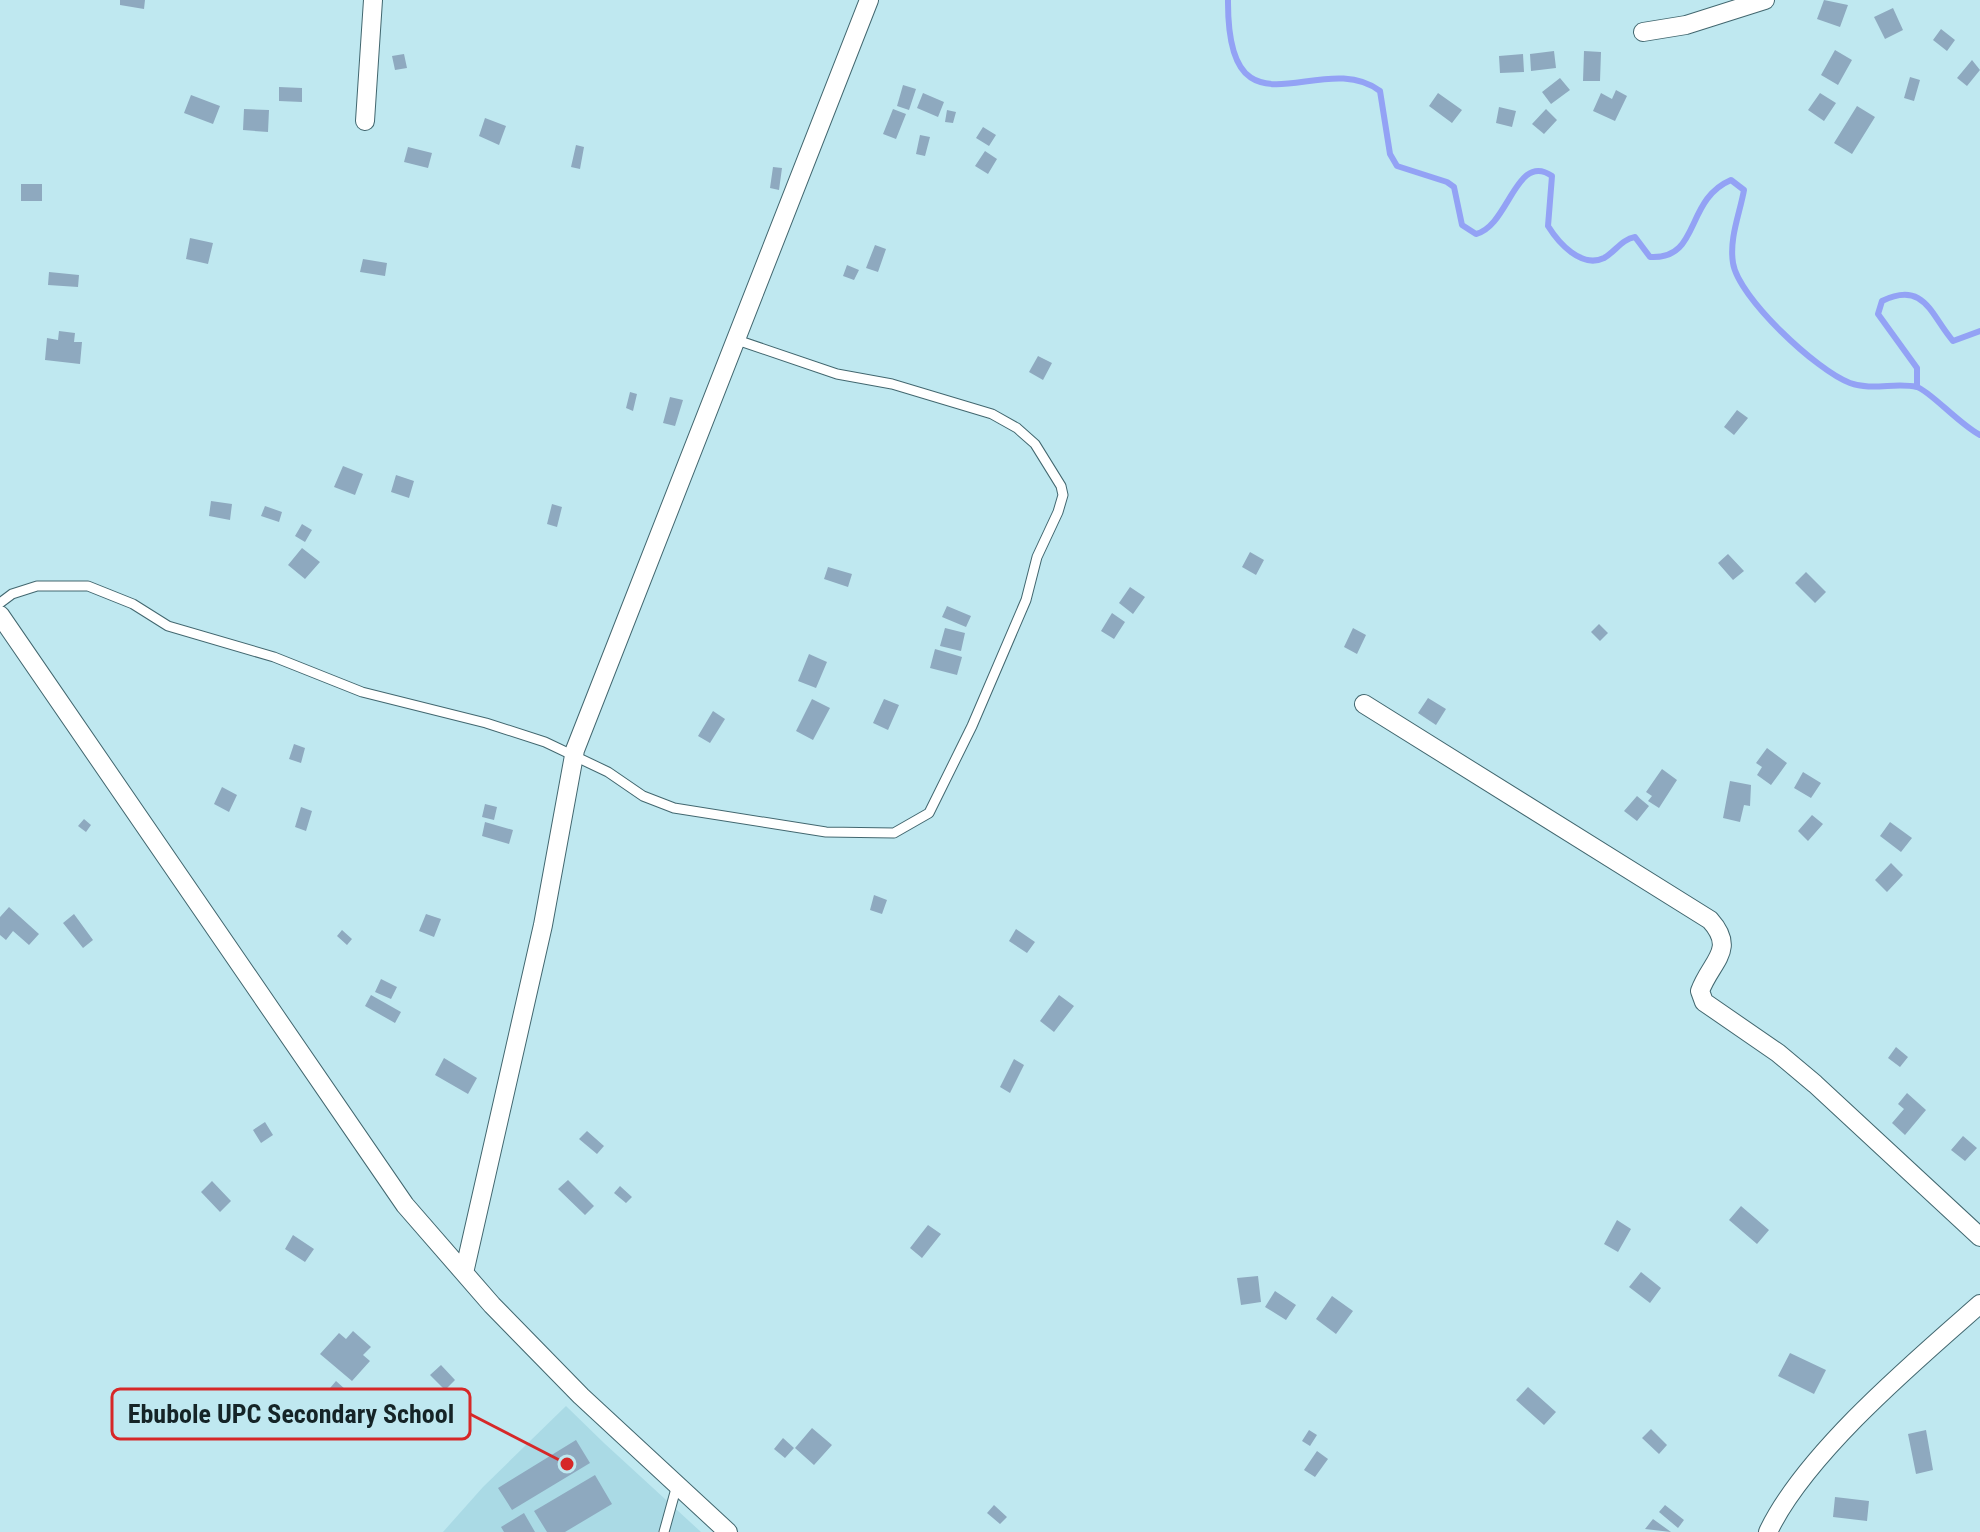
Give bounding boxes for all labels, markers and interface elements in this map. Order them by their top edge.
callout: Ebubole UPC Secondary School [112,1389,470,1439]
text: Ebubole UPC Secondary School [128,1399,454,1429]

